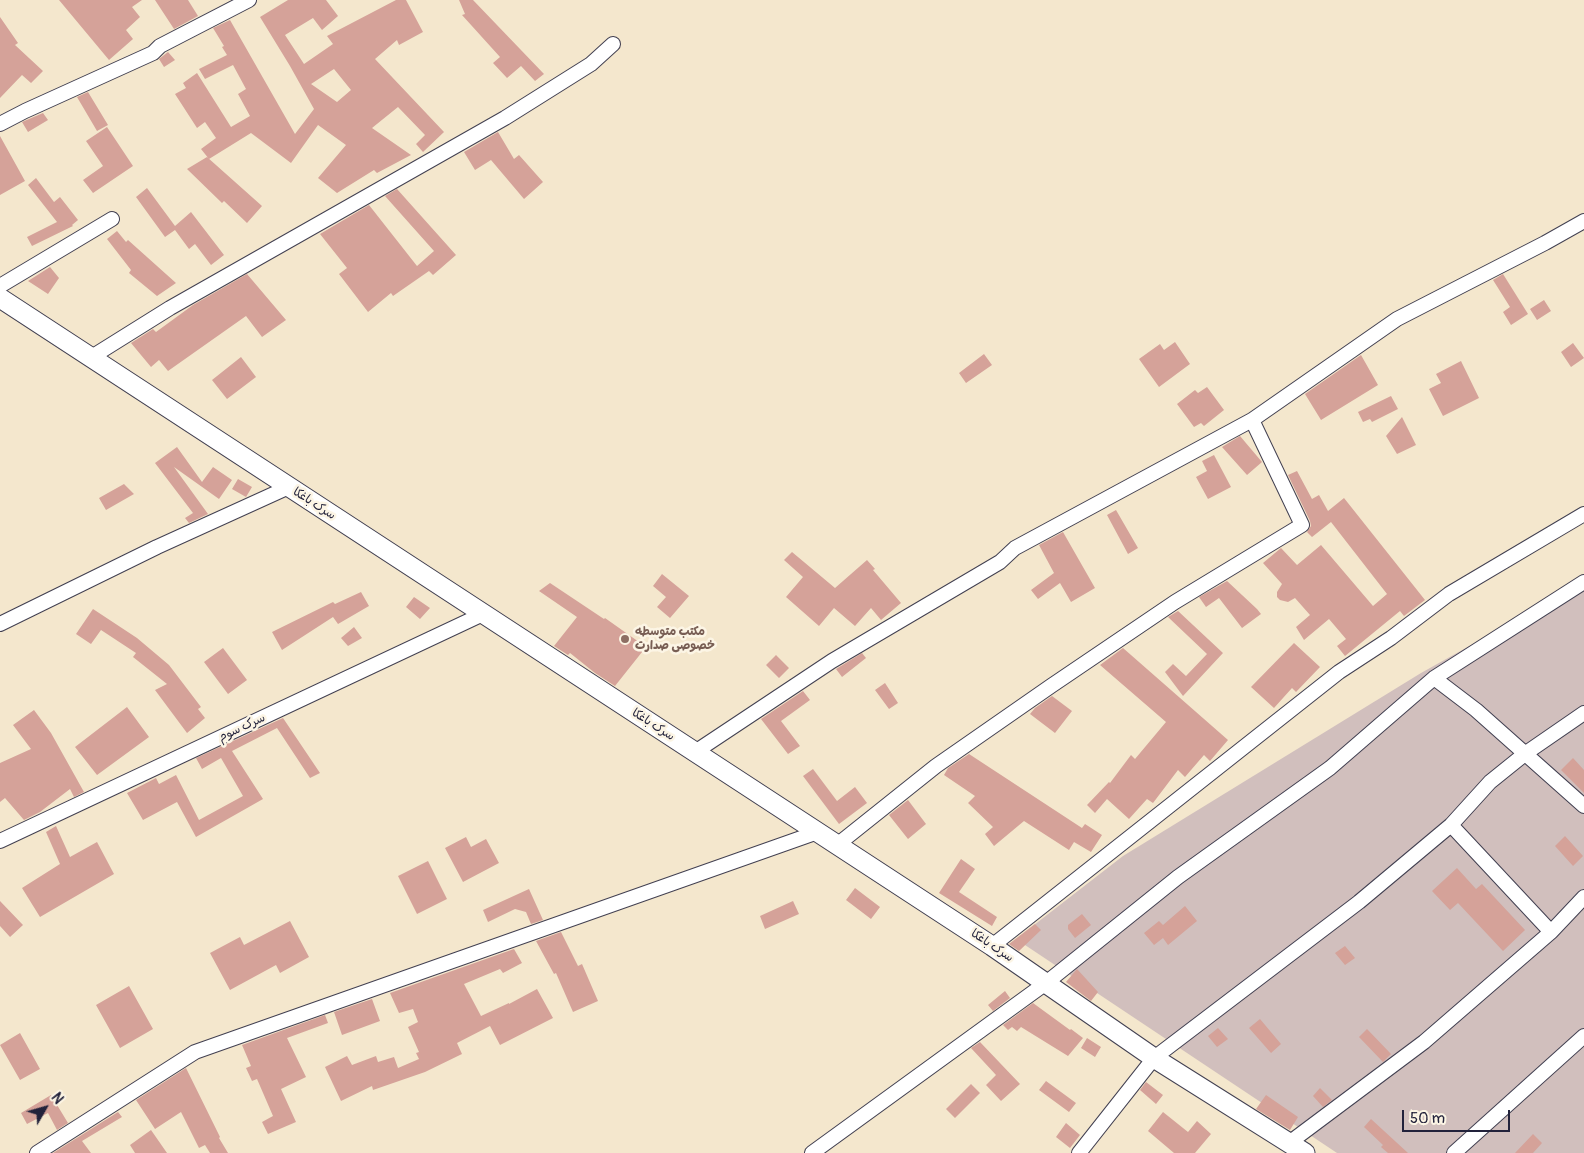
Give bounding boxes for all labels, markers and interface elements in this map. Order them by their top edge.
street label: سرک باغکا [290,485,338,523]
place label: مکتب متوسطه خصوصی صدارت [635,625,715,653]
marker: مکتب متوسطه خصوصی صدارت [619,633,631,645]
street label: سرک باغکا [629,706,677,744]
street label: سرک سوم [216,711,268,745]
street label: سرک باغکا [968,927,1016,965]
north arrow [20,1083,70,1133]
text: N [48,1089,67,1107]
scale bar [1404,1100,1512,1132]
text: 50 m [1410,1109,1445,1128]

